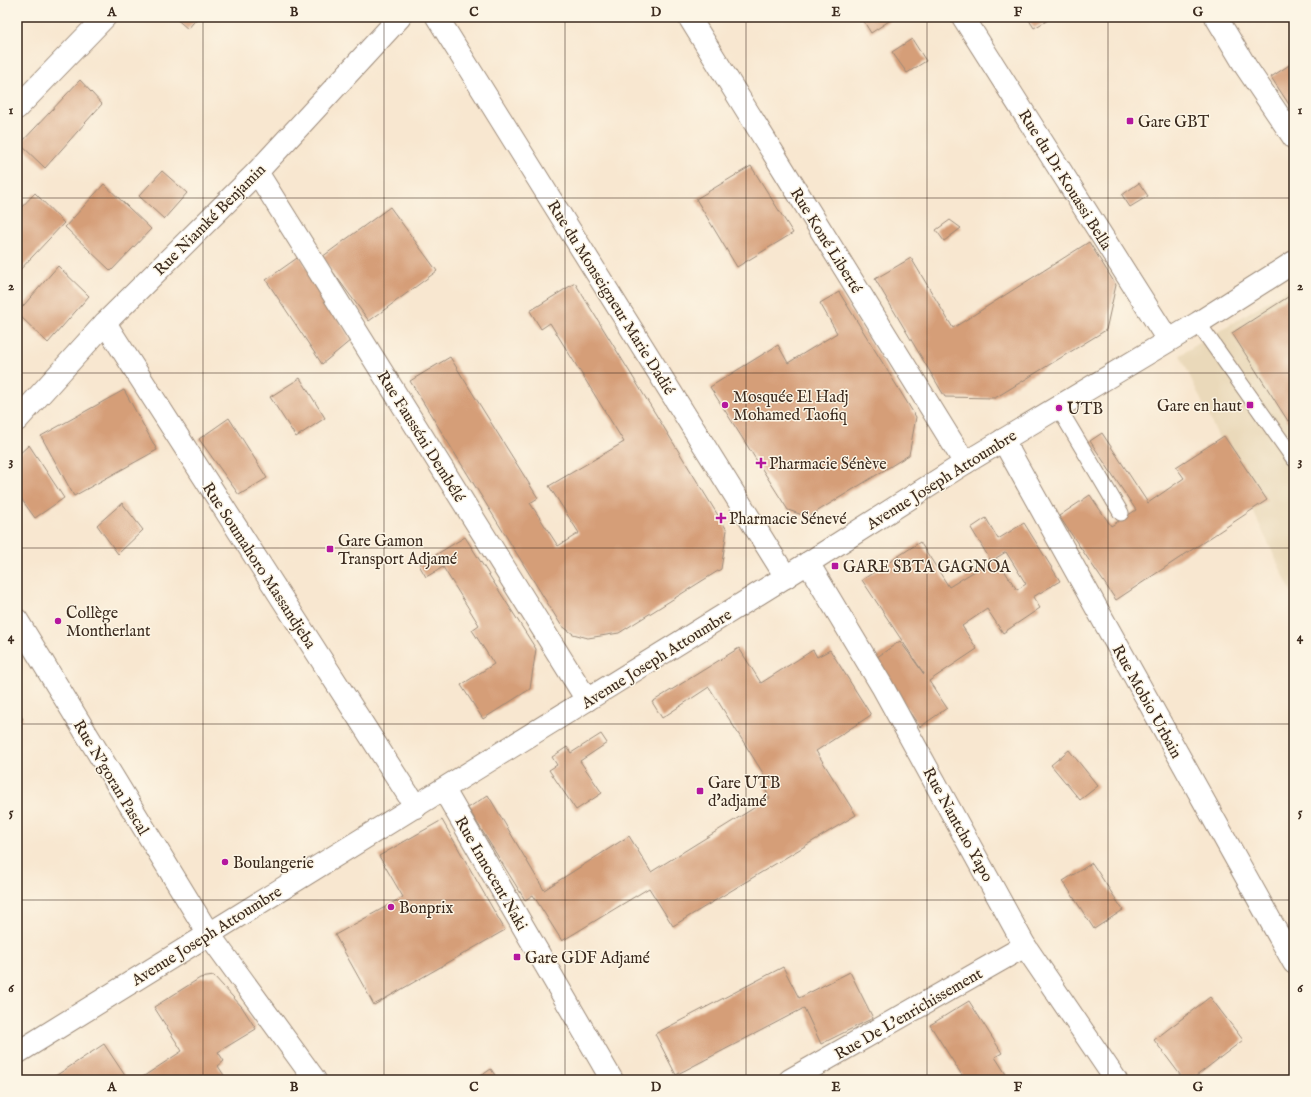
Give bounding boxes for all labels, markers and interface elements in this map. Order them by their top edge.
text: A [107,4,118,21]
text: B [290,4,299,21]
text: C [469,4,479,21]
text: D [651,4,662,21]
text: E [831,4,841,21]
text: F [1014,4,1023,21]
text: G [1193,4,1204,21]
text: 1 [9,102,14,119]
text: 1 [1298,102,1303,119]
street label: Rue du Dr Kouassi Bella [1013,106,1116,254]
place label: Gare GBT [1138,113,1210,133]
marker: Gare GBT [1125,116,1135,126]
street label: Rue Niamké Benjamin [150,160,271,281]
street label: Rue Koné Liberté [785,185,866,298]
street label: Rue du Monseigneur Marie Dadié [542,197,679,399]
text: 2 [8,278,14,295]
text: 2 [1297,278,1303,295]
street label: Rue Fausséni Dembélé [372,368,469,507]
place label: Mosquée El Hadj Mohamed Taofiq [733,388,848,426]
place label: Gare en haut [1157,397,1243,417]
marker: Mosquée El Hadj Mohamed Taofiq [720,400,730,410]
place label: UTB [1067,400,1103,420]
marker: Gare en haut [1245,400,1255,410]
marker: UTB [1054,403,1064,413]
street label: Avenue Joseph Attoumbre [862,426,1021,536]
text: 3 [9,453,14,470]
text: 3 [1298,453,1303,470]
place label: Pharmacie Sénève [769,455,887,475]
marker: Pharmacie Sénève [756,458,766,468]
street label: Rue Soumahoro Massandjeba [197,479,320,653]
place label: Pharmacie Sénevé [729,510,847,530]
marker: Pharmacie Sénevé [716,513,726,523]
place label: Gare Gamon Transport Adjamé [338,532,457,570]
marker: Gare Gamon Transport Adjamé [325,544,335,554]
place label: GARE SBTA GAGNOA [843,558,1012,578]
marker: GARE SBTA GAGNOA [830,561,840,571]
place label: Collège Montherlant [66,604,151,642]
street label: Avenue Joseph Attoumbre [577,605,736,715]
marker: Collège Montherlant [53,616,63,626]
text: 4 [8,629,15,646]
text: 4 [1297,629,1304,646]
street label: Rue Mobio Urbain [1107,642,1186,763]
street label: Rue N'goran Pascal [68,717,153,840]
street label: Rue Nantcho Yapo [918,764,997,886]
place label: Gare UTB d'adjamé [708,774,780,812]
marker: Gare UTB d'adjamé [695,786,705,796]
text: 5 [9,804,14,821]
text: 5 [1298,804,1303,821]
street label: Rue Innocent Naki [449,813,531,935]
place label: Boulangerie [233,854,314,874]
marker: Boulangerie [220,857,230,867]
street label: Avenue Joseph Attoumbre [127,882,286,992]
place label: Bonprix [399,899,453,919]
marker: Bonprix [386,902,396,912]
place label: Gare GDF Adjamé [525,949,650,969]
marker: Gare GDF Adjamé [512,952,522,962]
street label: Rue De L'enrichissement [832,964,987,1065]
text: 6 [8,980,14,997]
text: 6 [1297,980,1303,997]
text: A [107,1079,118,1096]
text: B [290,1079,299,1096]
text: C [469,1079,479,1096]
text: D [651,1079,662,1096]
text: E [831,1079,841,1096]
text: F [1014,1079,1023,1096]
text: G [1193,1079,1204,1096]

